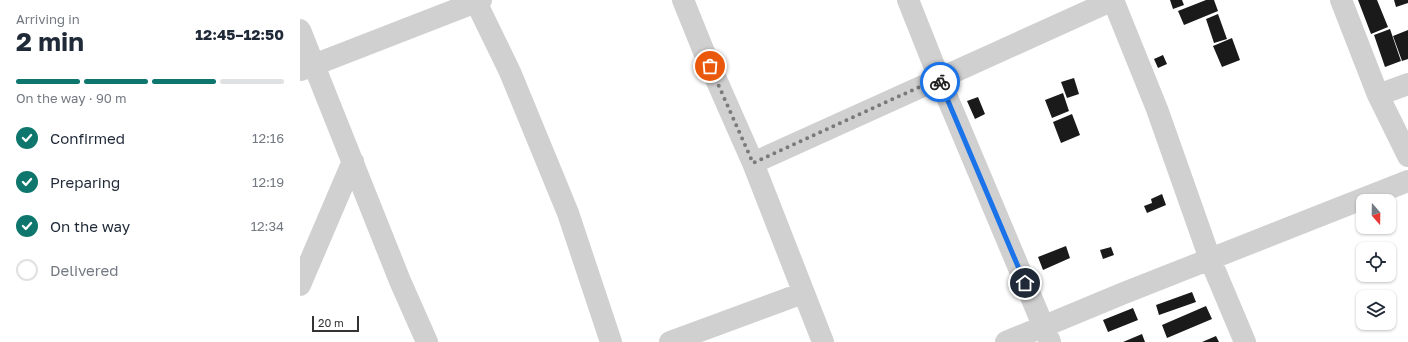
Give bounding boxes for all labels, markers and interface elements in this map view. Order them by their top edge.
text: Arriving in [16,11,80,27]
text: 12:45–12:50 [195,25,284,43]
text: 2 min [16,26,84,57]
pin [693,49,727,83]
icon: bag [699,55,721,77]
courier [920,62,960,102]
icon: bike [929,71,951,93]
text: On the way · 90 m [16,90,127,106]
icon: check [16,127,38,149]
text: Confirmed [50,129,125,147]
text: 12:16 [252,130,284,146]
icon: check [16,171,38,193]
text: Preparing [50,173,120,191]
text: 12:19 [252,174,284,190]
north arrow [1356,194,1396,234]
map controls [1356,194,1396,330]
icon: check [16,215,38,237]
text: On the way [50,217,130,235]
text: 12:34 [251,218,284,234]
button: locate [1356,242,1396,282]
text: Delivered [50,261,118,279]
pin [1008,266,1042,300]
icon: home [1014,272,1036,294]
button: layers [1356,290,1396,330]
scale bar [312,314,359,333]
text: 20 m [318,316,344,329]

